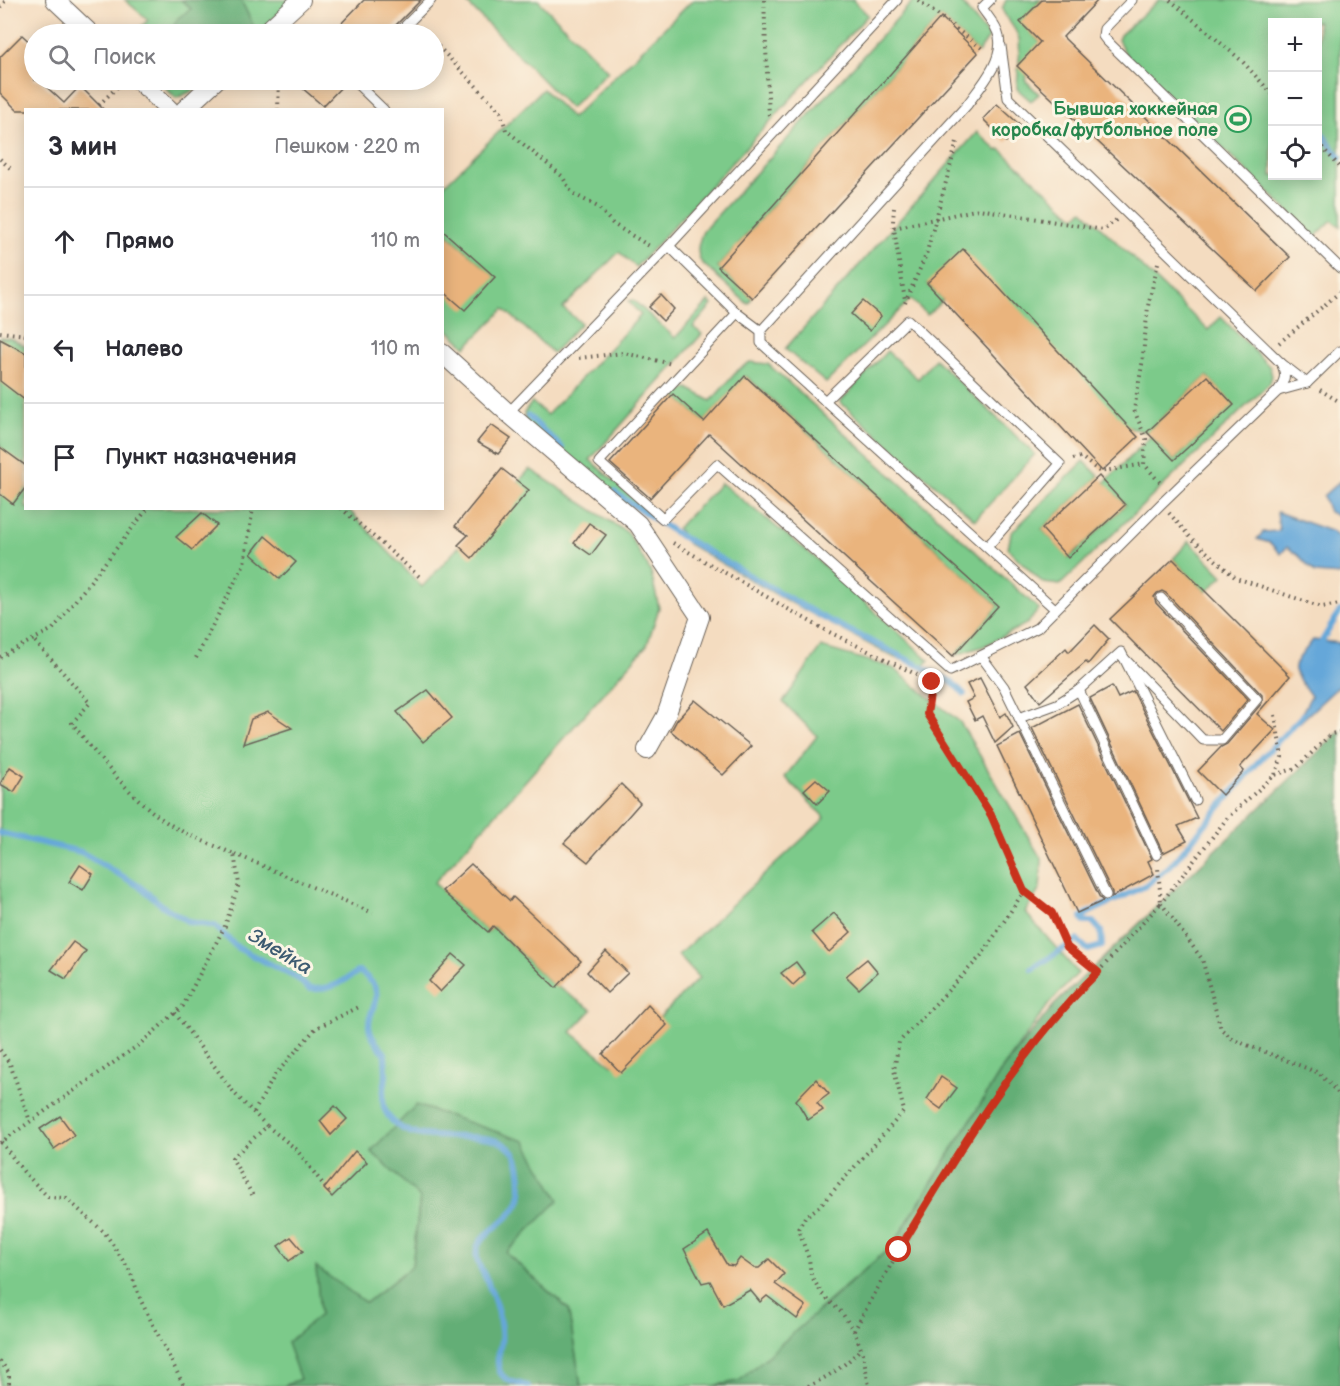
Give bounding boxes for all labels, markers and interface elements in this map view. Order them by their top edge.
map controls [1268,18,1322,180]
button: + [1268,18,1322,72]
search box [24,24,444,90]
icon: search [45,41,78,74]
text: Поиск [93,44,156,71]
button: − [1268,72,1322,126]
place label: Бывшая хоккейная коробка/футбольное поле [991,99,1218,141]
sports icon: Бывшая хоккейная коробка/футбольное поле [1223,104,1253,134]
button: locate [1268,126,1322,180]
text: 3 мин [48,132,117,163]
text: Пешком · 220 m [274,135,420,159]
icon: ahead [48,225,81,258]
text: Прямо [105,228,174,255]
text: 110 m [371,229,420,253]
icon: left [48,333,81,366]
text: Налево [105,336,183,363]
text: 110 m [371,337,420,361]
icon: arrive [48,441,81,474]
text: Пункт назначения [105,444,297,471]
route end [918,668,944,694]
water label: Змейка [244,924,316,980]
route start [885,1236,911,1262]

